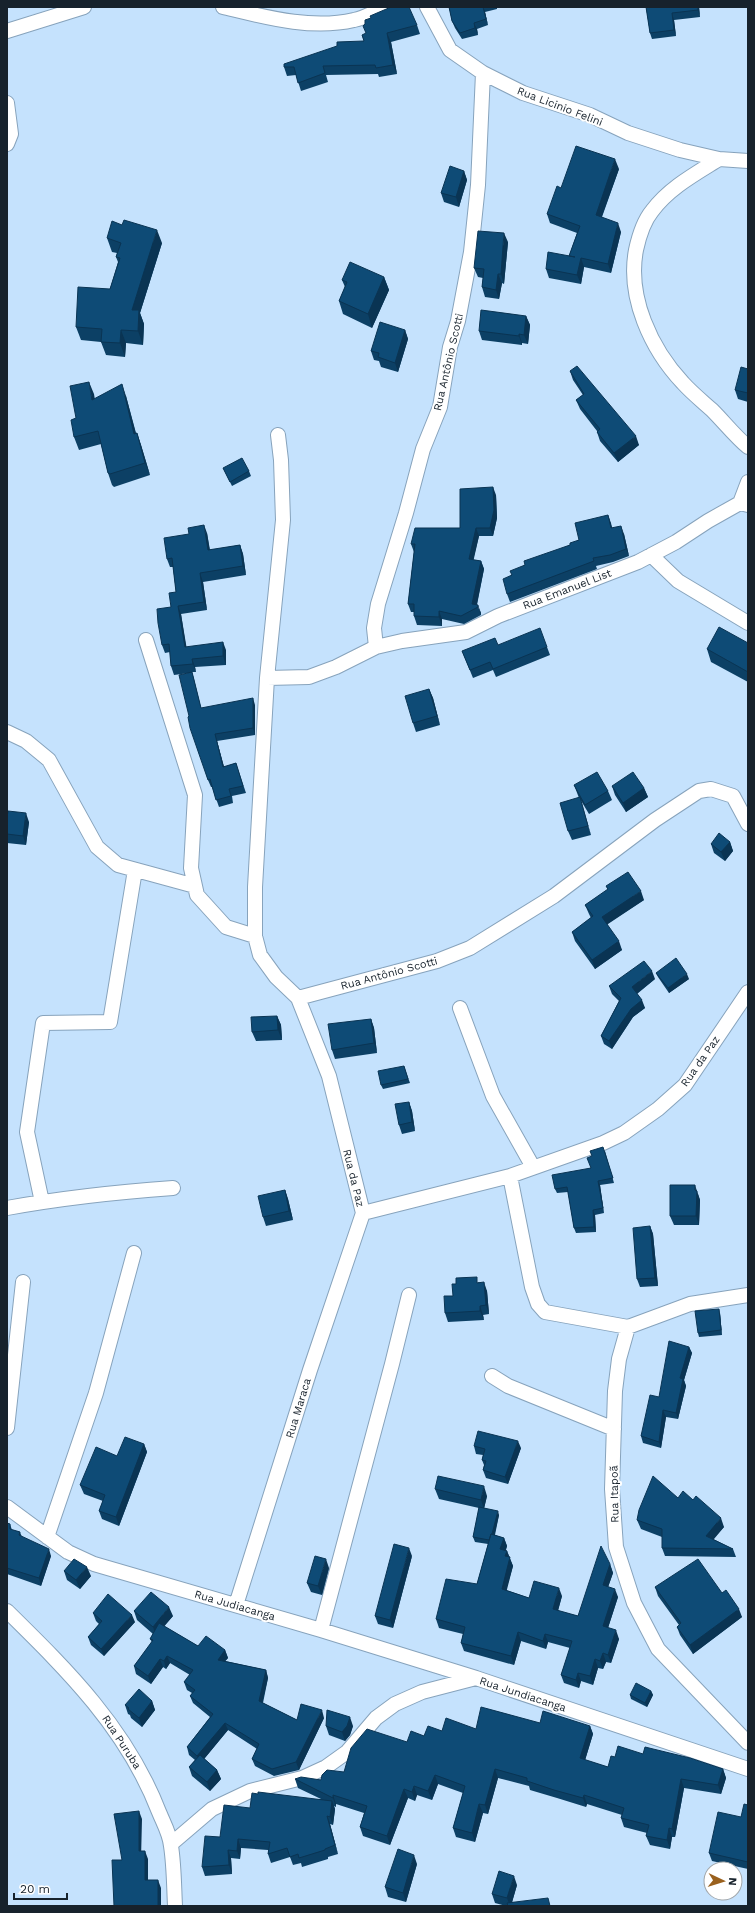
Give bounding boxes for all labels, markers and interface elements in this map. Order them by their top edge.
street label: Rua Licinio Felini [515,84,605,129]
street label: Rua Antônio Scotti [431,312,466,412]
street label: Rua Emanuel List [521,566,614,612]
street label: Rua Antônio Scotti [339,954,439,993]
street label: Rua da Paz [678,1033,723,1089]
street label: Rua da Paz [340,1148,367,1209]
street label: Rua Maraca [283,1376,314,1440]
street label: Rua Itapoã [607,1465,622,1523]
street label: Rua Judiacanga [193,1588,277,1623]
street label: Rua Jundiacanga [478,1674,568,1715]
street label: Rua Puruba [99,1713,144,1772]
north arrow [703,1861,743,1901]
scale bar [14,1875,67,1901]
text: N [726,1877,739,1886]
text: 20 m [20,1882,50,1896]

